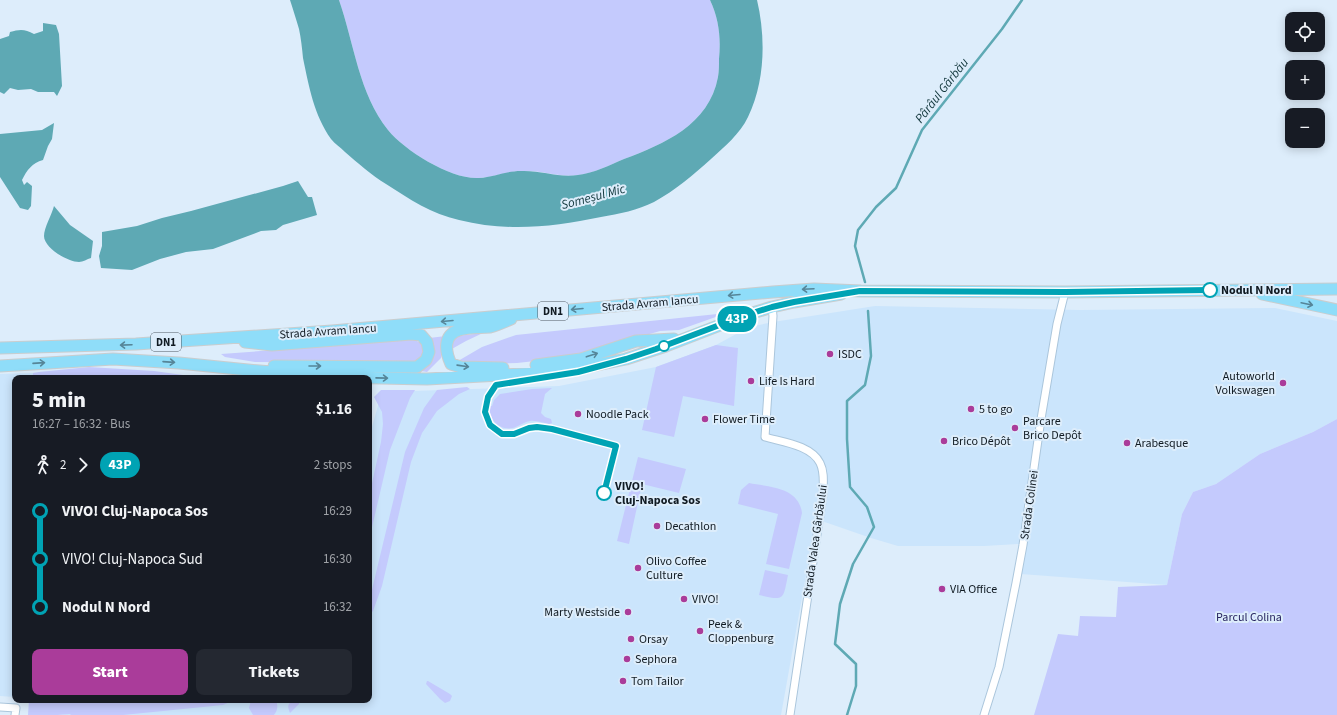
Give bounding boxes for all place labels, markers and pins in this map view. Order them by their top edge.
marker: Nodul N Nord [1202,282,1218,298]
place label: Nodul N Nord [1221,282,1292,299]
unlabelled marker [658,340,670,352]
place label: ISDC [838,346,862,363]
marker: ISDC [825,349,835,359]
place label: Autoworld Volkswagen [1216,368,1275,399]
place label: Life Is Hard [759,373,815,390]
marker: Life Is Hard [746,376,756,386]
marker: Autoworld Volkswagen [1278,378,1288,388]
place label: 5 to go [979,401,1013,418]
marker: 5 to go [966,404,976,414]
place label: Noodle Pack [586,406,649,423]
marker: Noodle Pack [573,409,583,419]
place label: Flower Time [713,411,775,428]
place label: Parcare Brico Depôt [1023,413,1082,444]
marker: Flower Time [700,414,710,424]
marker: Parcare Brico Depôt [1010,423,1020,433]
place label: Brico Dépôt [952,433,1011,450]
place label: Arabesque [1135,435,1188,452]
marker: Brico Dépôt [939,436,949,446]
marker: Arabesque [1122,438,1132,448]
place label: VIVO! Cluj-Napoca Sos [614,478,700,509]
marker: VIVO! Cluj-Napoca Sos [596,485,612,501]
place label: Decathlon [665,518,716,535]
marker: Decathlon [652,521,662,531]
place label: Olivo Coffee Culture [646,553,707,584]
marker: Olivo Coffee Culture [633,563,643,573]
place label: VIA Office [950,581,997,598]
marker: VIA Office [937,584,947,594]
place label: VIVO! [692,591,719,608]
marker: VIVO! [679,594,689,604]
place label: Marty Westside [544,604,620,621]
marker: Marty Westside [623,607,633,617]
place label: Peek & Cloppenburg [708,616,774,647]
marker: Peek & Cloppenburg [695,626,705,636]
place label: Orsay [639,631,668,648]
marker: Orsay [626,634,636,644]
place label: Sephora [635,651,677,668]
marker: Sephora [622,654,632,664]
place label: Tom Tailor [631,673,685,690]
marker: Tom Tailor [618,676,628,686]

